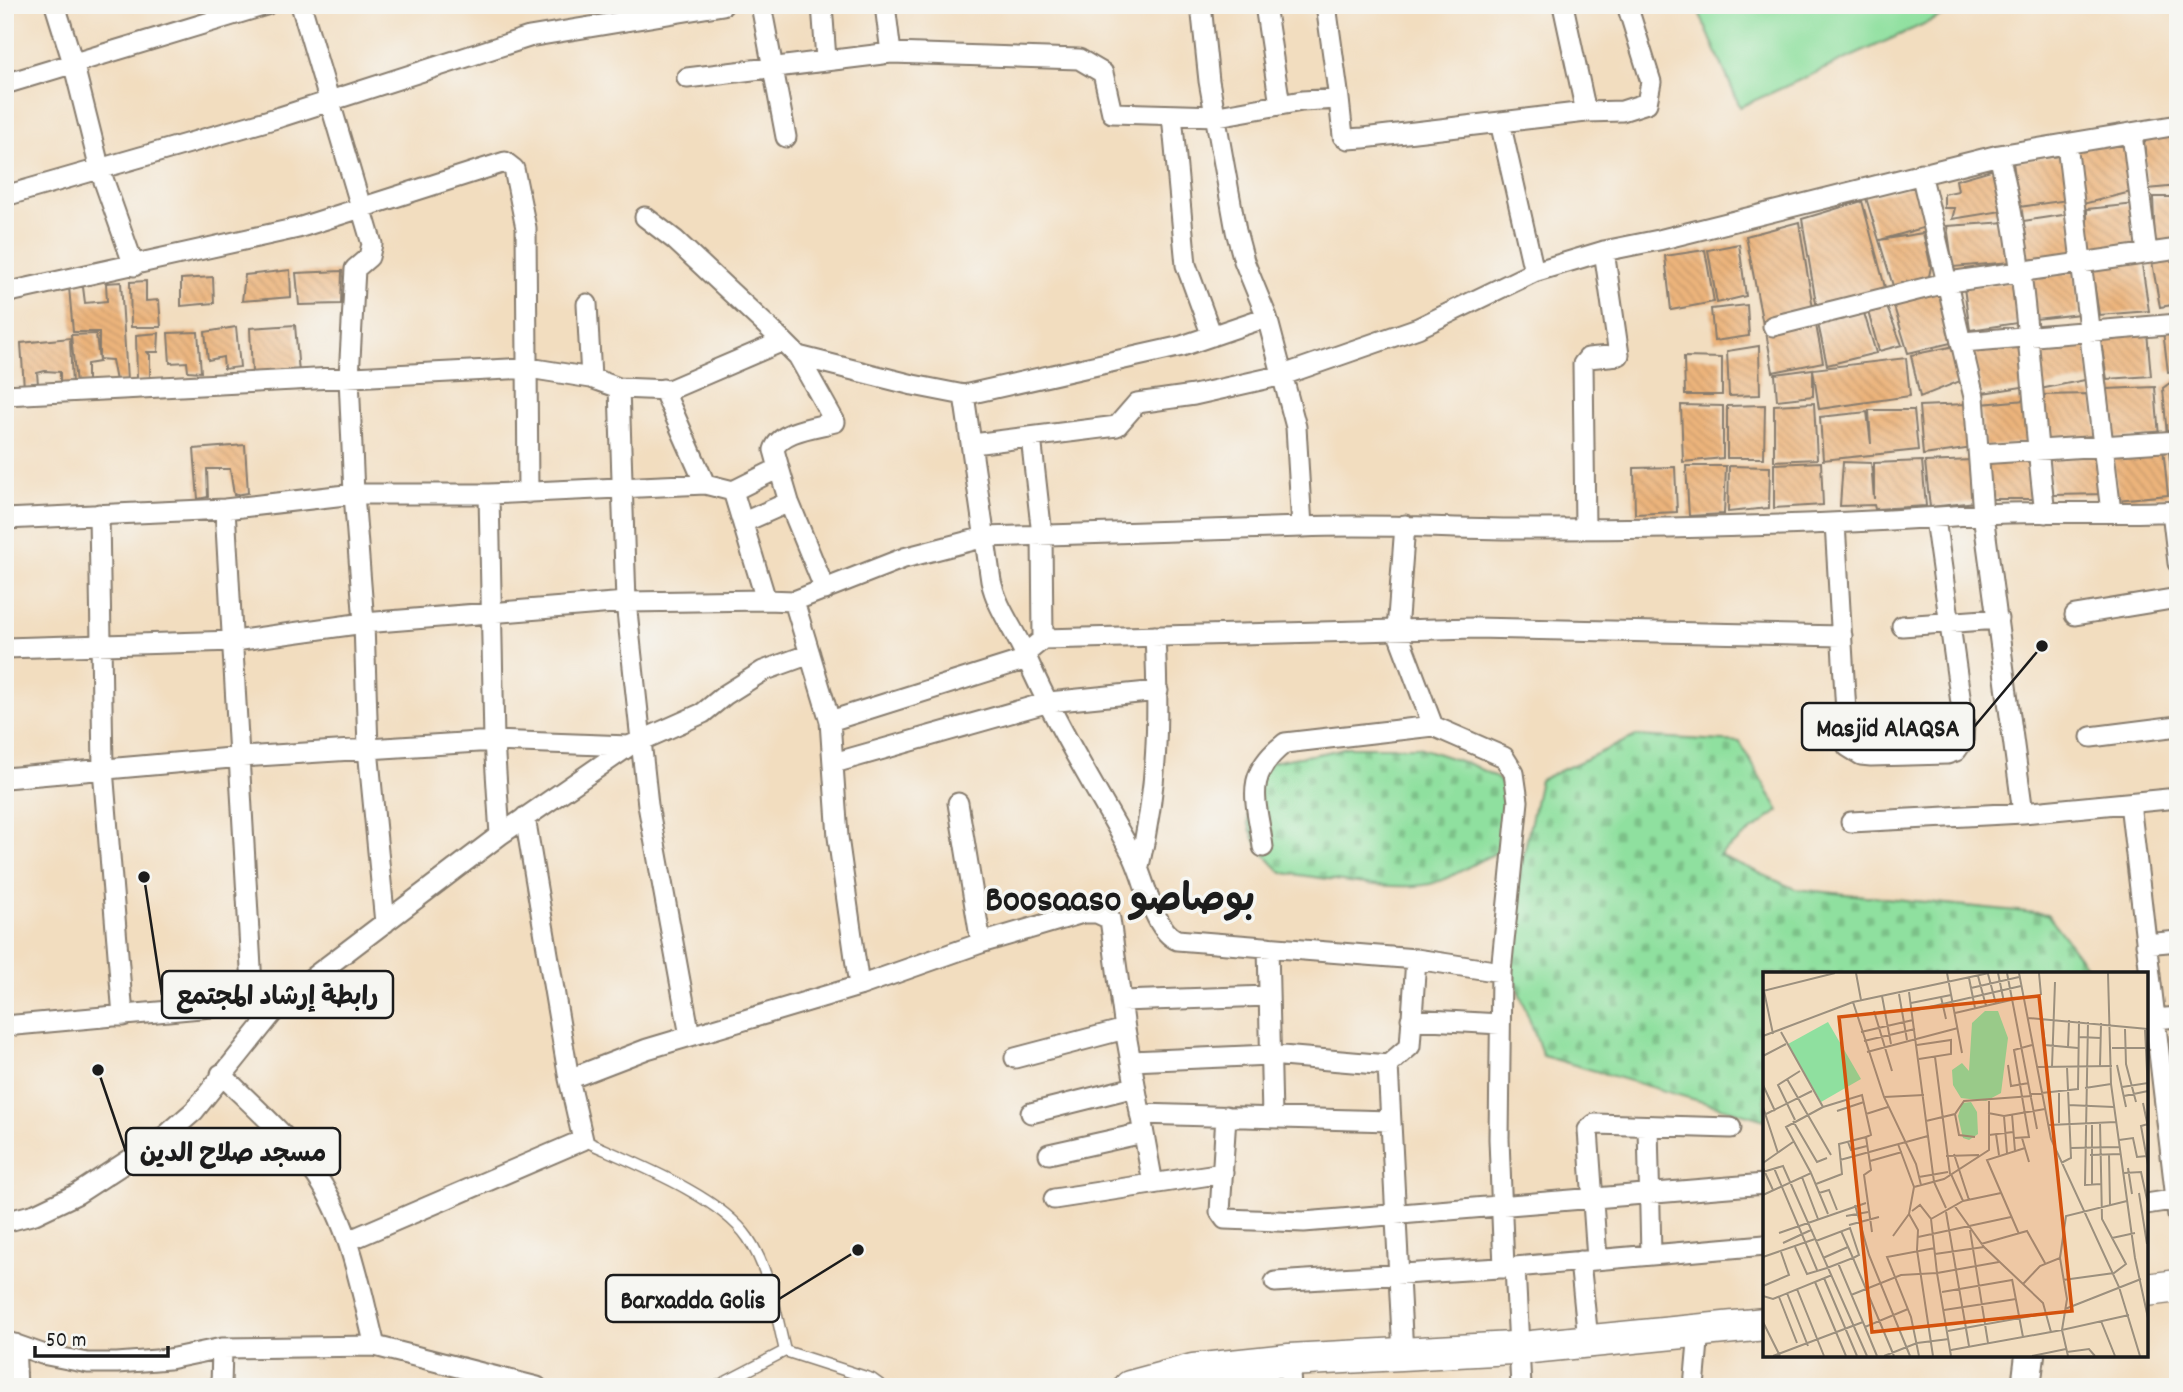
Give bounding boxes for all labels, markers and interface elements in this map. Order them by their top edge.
callout: Masjid AlAQSA [1802,703,1974,750]
text: Masjid AlAQSA [1816,712,1960,749]
district label: Boosaaso بوصاصو [985,875,1255,930]
callout: رابطة إرشاد المجتمع [162,971,393,1018]
inset map [1763,972,2148,1357]
text: رابطة إرشاد المجتمع [176,980,378,1017]
callout: مسجد صلاح الدين [126,1128,340,1175]
text: مسجد صلاح الدين [140,1137,326,1174]
callout: Barxadda Golis [606,1275,779,1322]
text: Barxadda Golis [620,1284,766,1321]
scale bar [35,1315,168,1359]
text: 50 m [46,1327,86,1357]

